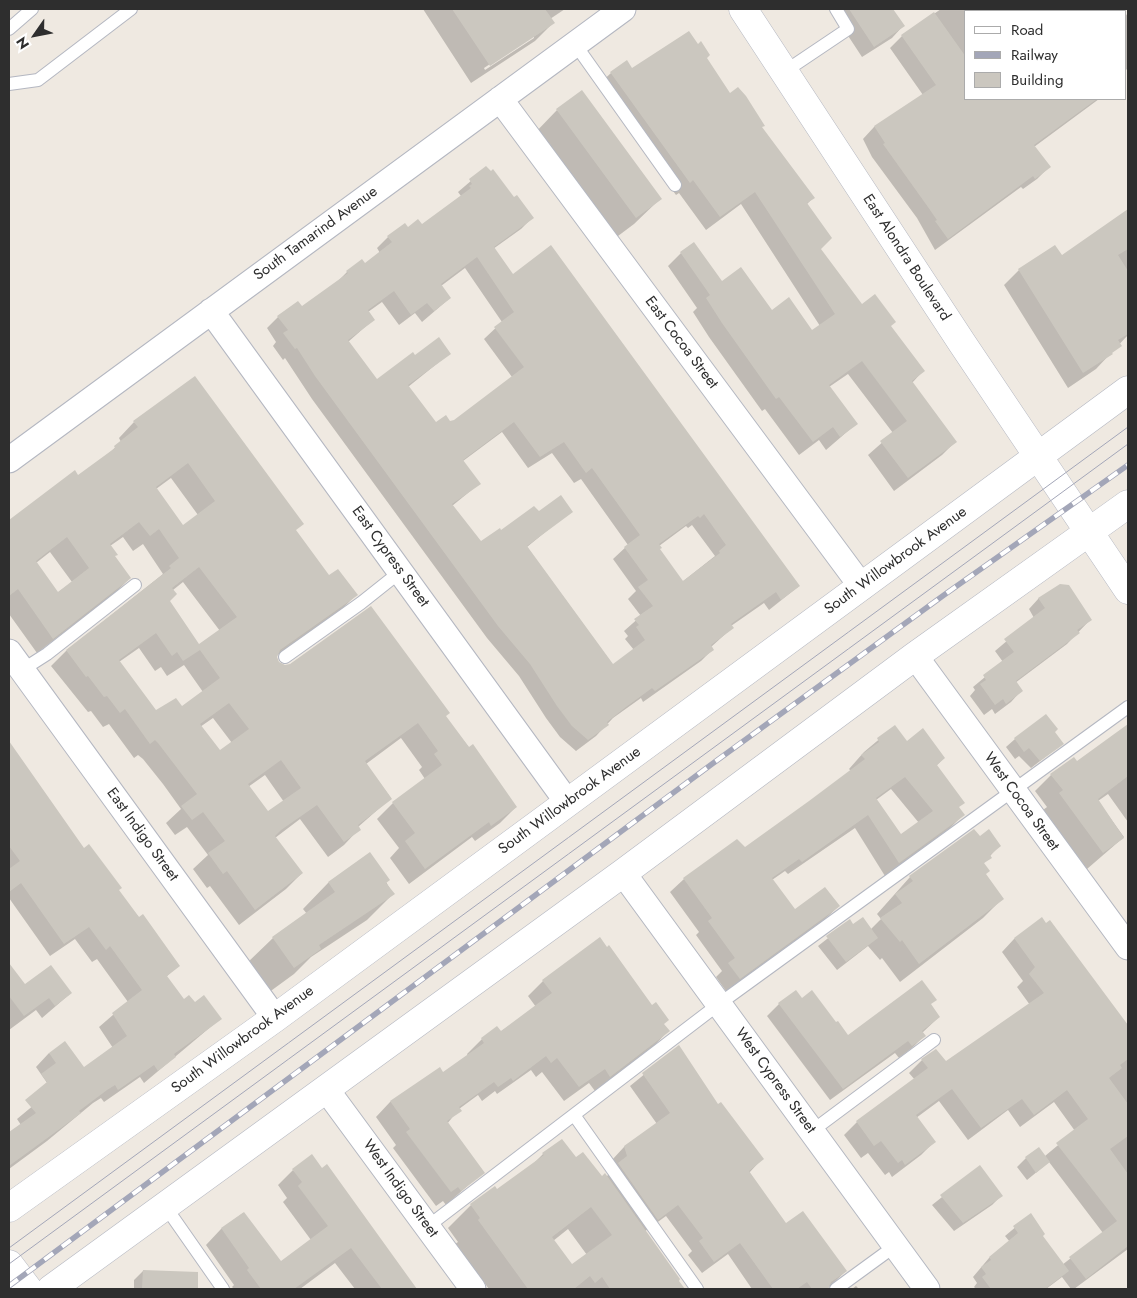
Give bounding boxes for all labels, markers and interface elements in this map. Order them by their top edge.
north arrow [10,10,60,60]
legend [964,10,1127,100]
text: Road [1011,19,1043,41]
text: N [11,33,34,53]
text: Railway [1011,44,1058,66]
text: Building [1011,69,1063,91]
street label: South Tamarind Avenue [251,183,381,285]
street label: East Alondra Boulevard [858,191,954,325]
street label: East Cocoa Street [640,293,722,393]
street label: East Cypress Street [347,503,433,611]
street label: South Willowbrook Avenue [821,503,971,619]
street label: South Willowbrook Avenue [495,743,645,859]
street label: West Cocoa Street [979,749,1063,855]
street label: East Indigo Street [102,785,182,885]
street label: South Willowbrook Avenue [168,982,318,1098]
street label: West Cypress Street [731,1025,819,1137]
street label: West Indigo Street [358,1137,442,1241]

